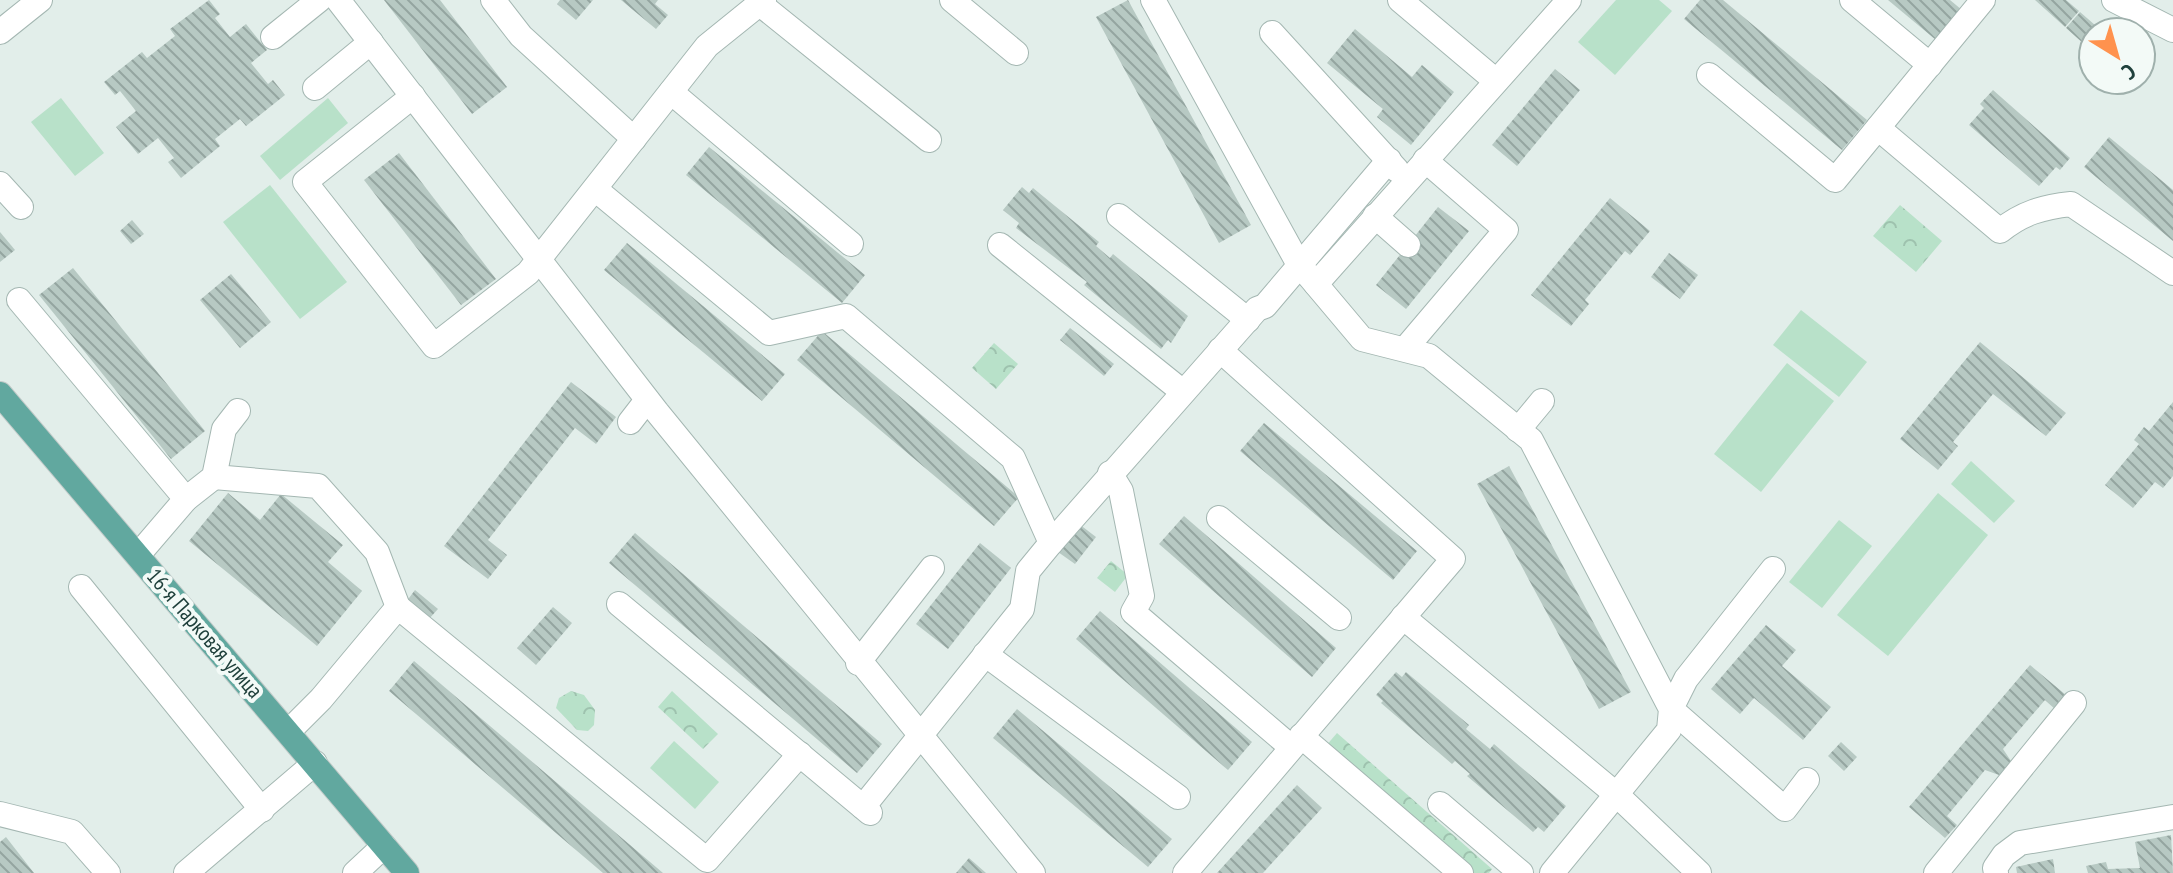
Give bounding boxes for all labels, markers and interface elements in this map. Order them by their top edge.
north arrow [2077,16,2157,96]
text: С [2117,58,2141,86]
street label: 16-я Парковая улица [141,562,269,704]

